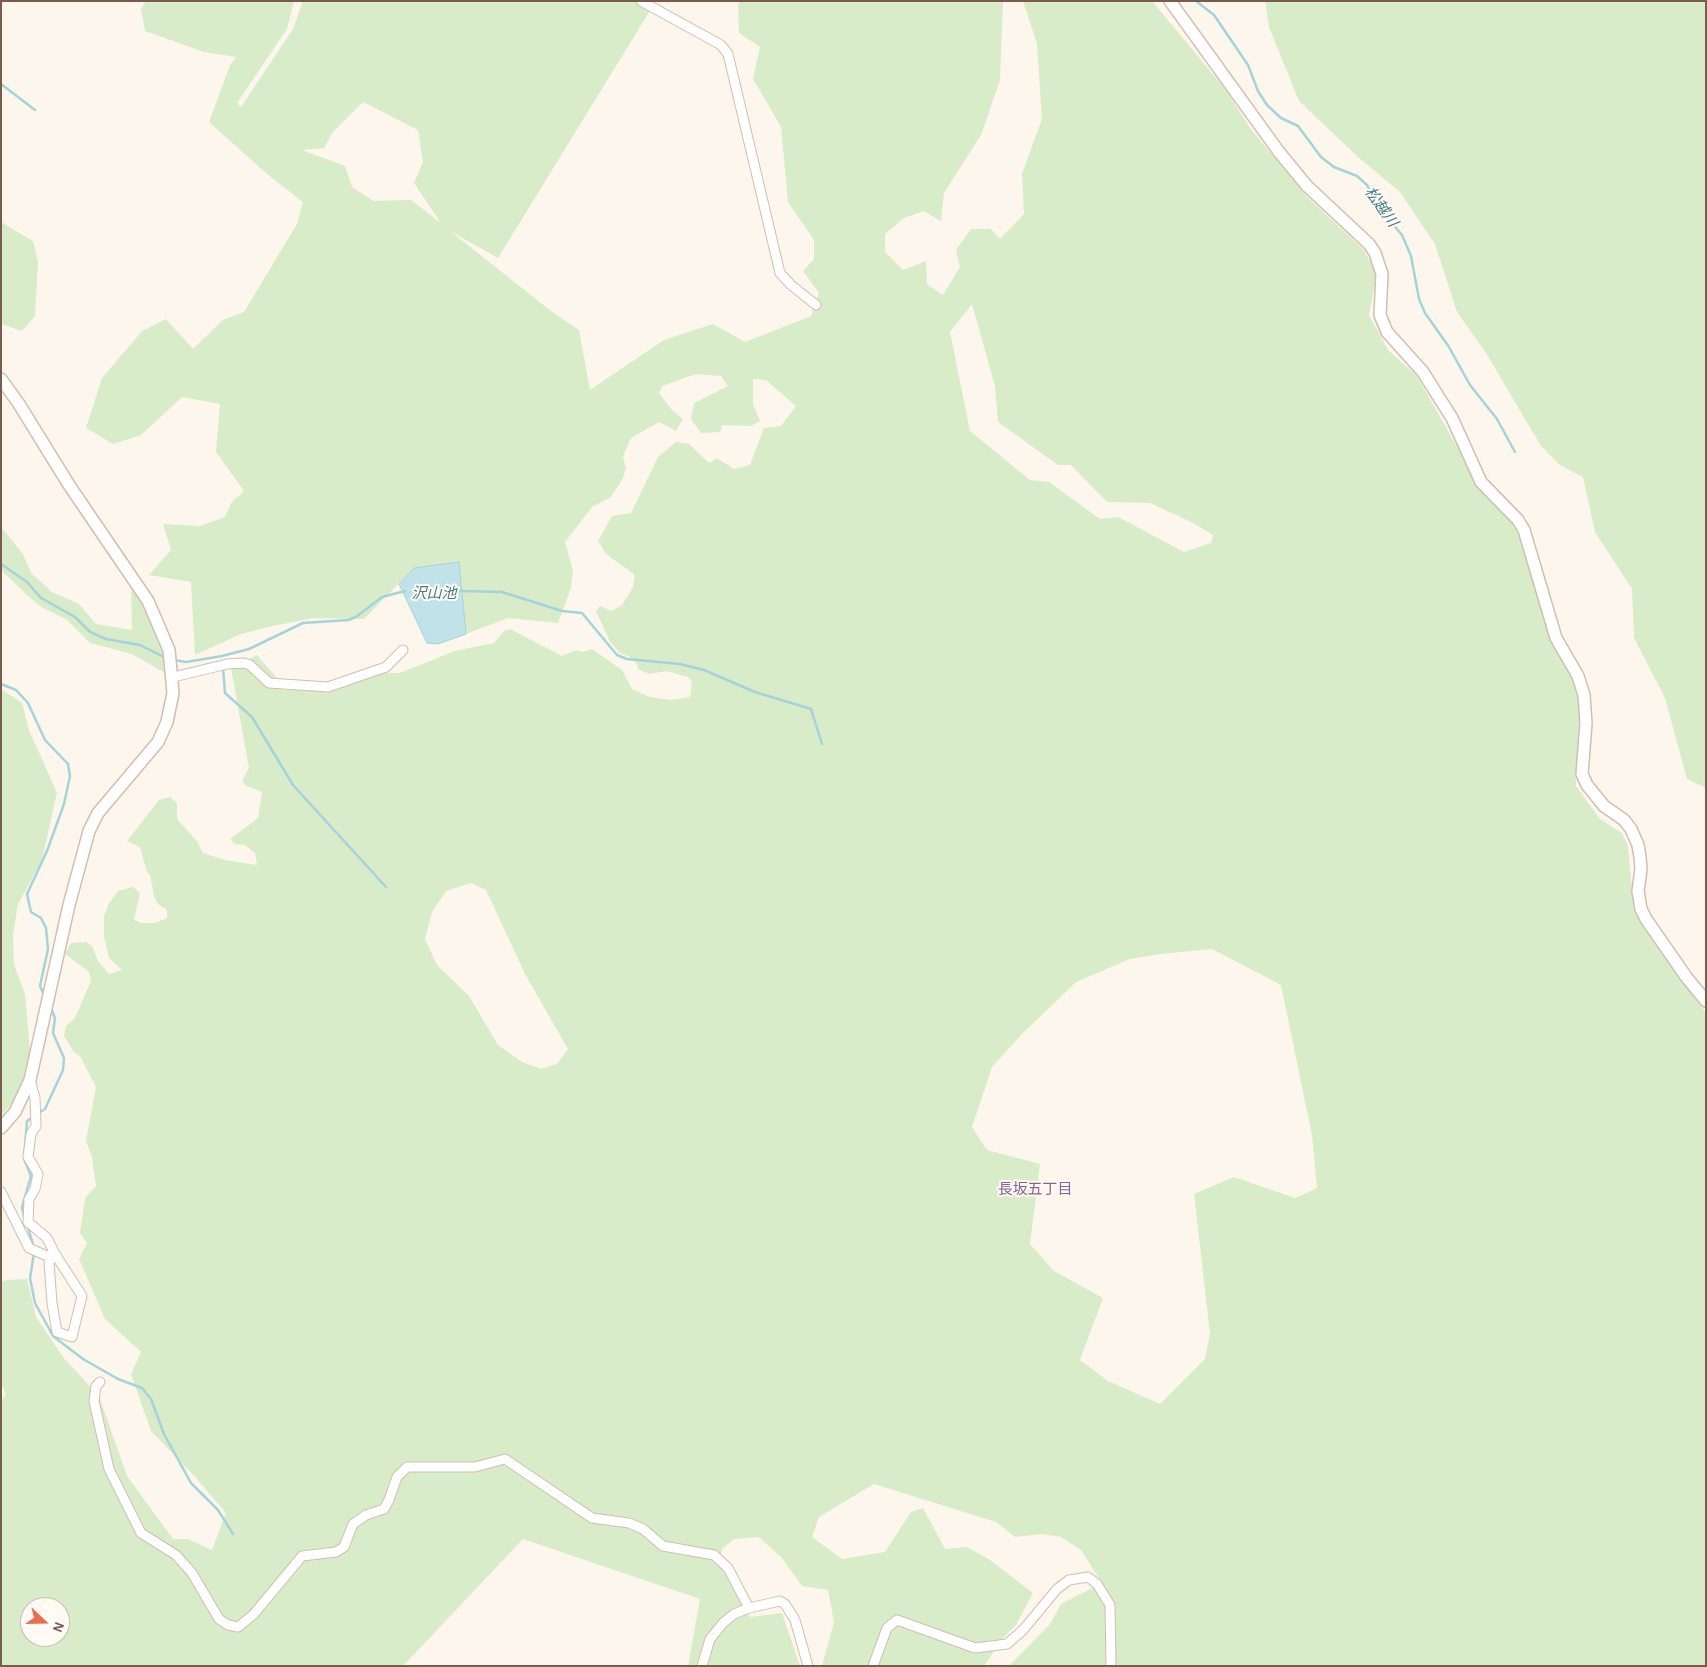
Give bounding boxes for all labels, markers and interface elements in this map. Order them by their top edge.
water label: 松越川 [1360,184,1402,230]
water label: 沢山池 [412,584,456,602]
district label: 長坂五丁目 [998,1180,1072,1198]
north arrow [20,1597,70,1647]
text: N [50,1620,66,1634]

